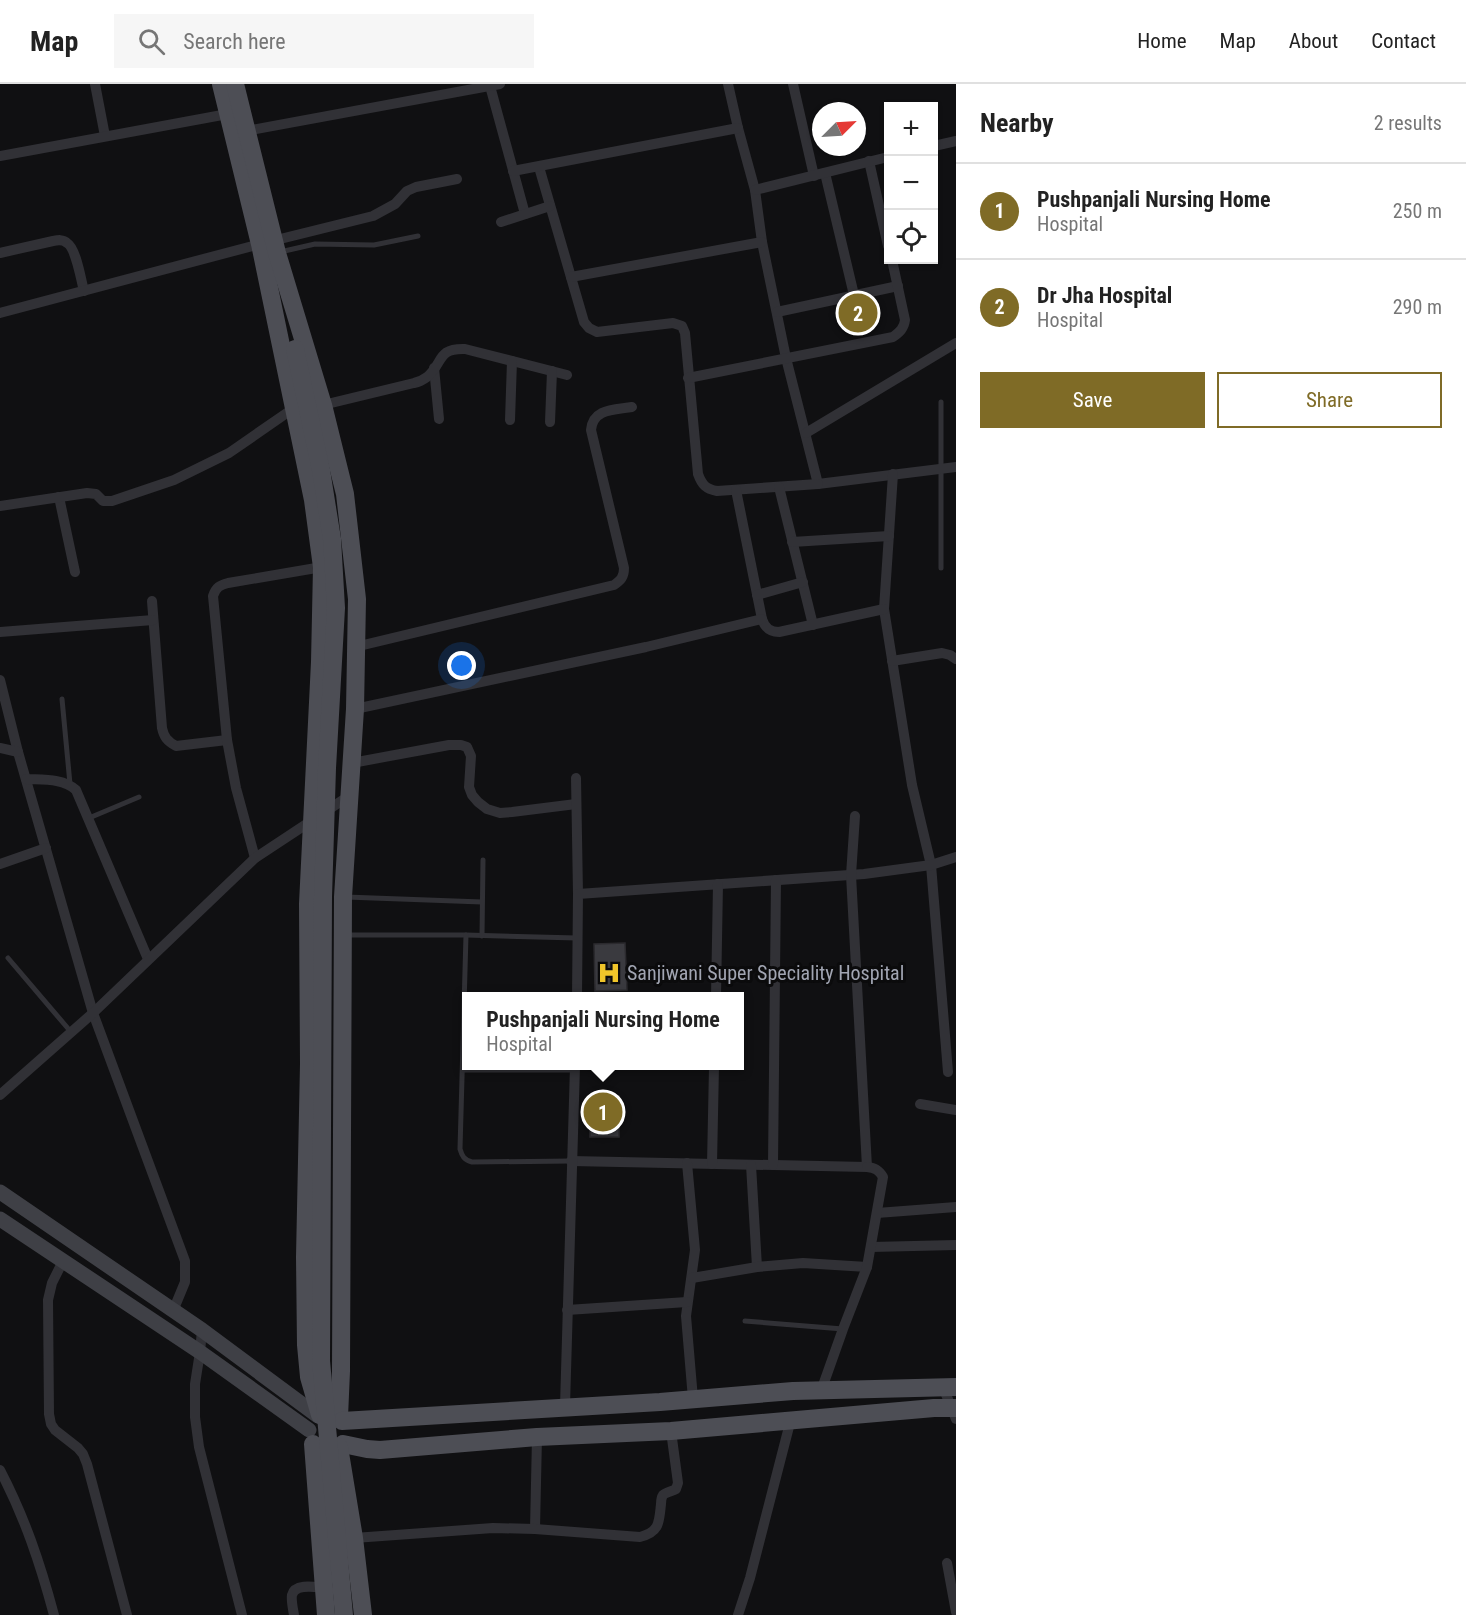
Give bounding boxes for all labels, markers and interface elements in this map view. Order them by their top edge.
search box [114,14,534,68]
text: Map [30,25,78,58]
icon: search [135,25,168,58]
text: Search here [183,29,286,54]
text: Home [1137,29,1187,53]
text: Map [1220,29,1256,53]
text: About [1289,29,1338,53]
text: Contact [1371,29,1436,53]
north arrow [812,102,866,156]
map controls [884,102,938,264]
button: + [884,102,938,156]
text: Nearby [980,108,1054,138]
text: 2 results [1374,111,1442,135]
button: − [884,156,938,210]
text: Pushpanjali Nursing Home [1037,187,1271,212]
text: 1 [994,199,1005,223]
text: 250 m [1393,199,1442,223]
button: locate [884,210,938,264]
text: Hospital [1037,212,1103,236]
text: Dr Jha Hospital [1037,283,1172,308]
pin: 2 [838,290,878,336]
text: 2 [994,295,1005,319]
text: 290 m [1393,295,1442,319]
text: Hospital [1037,308,1103,332]
button: Save [980,372,1205,428]
button: Share [1217,372,1442,428]
your location [447,651,476,680]
hospital icon: Sanjiwani Super Speciality Hospital [596,960,622,986]
place label: Sanjiwani Super Speciality Hospital [627,961,904,985]
popup [462,992,744,1070]
text: Pushpanjali Nursing Home [486,1007,720,1032]
text: Hospital [486,1032,552,1056]
pin: 1 [584,1090,622,1134]

